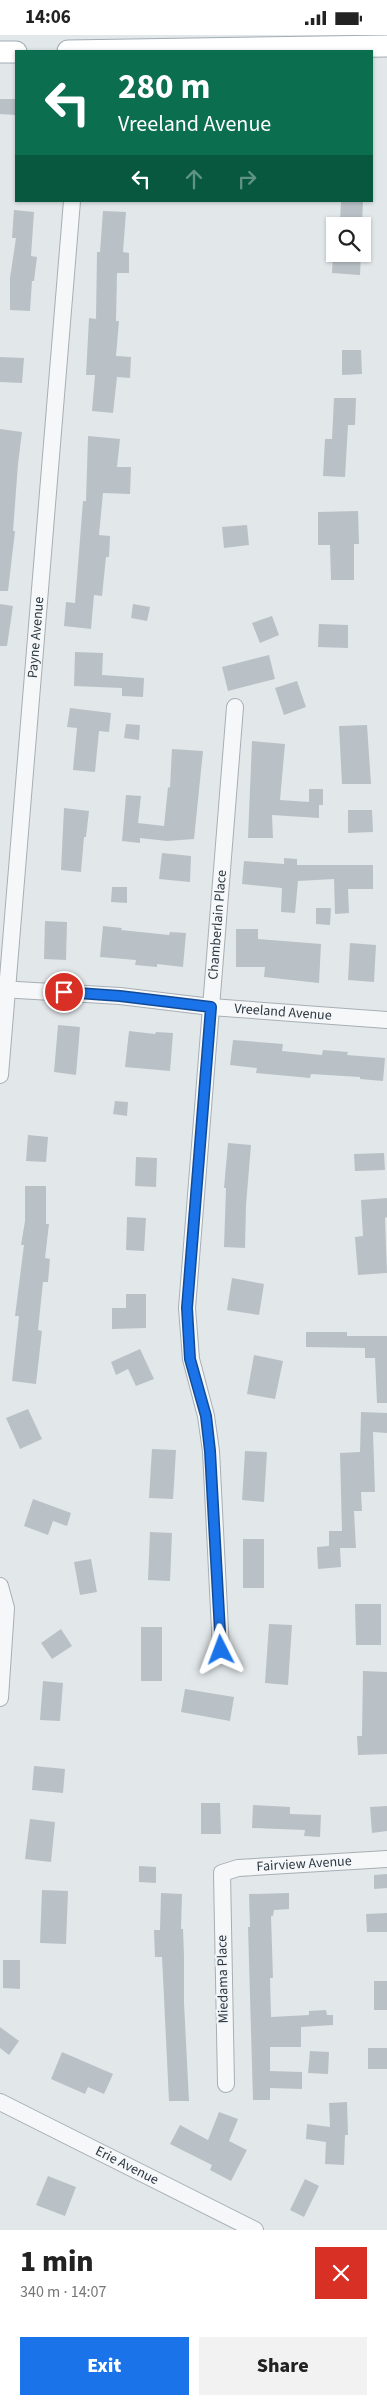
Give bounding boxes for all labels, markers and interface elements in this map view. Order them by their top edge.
text: 14:06 [25,4,71,31]
text: 280 m [118,62,210,112]
icon: left [35,70,100,135]
text: Vreeland Avenue [118,108,271,140]
icon: left [127,165,155,193]
icon: ahead [180,165,208,193]
icon: right [233,165,261,193]
map controls [326,217,371,262]
button: search [326,217,371,262]
street label: Payne Avenue [23,596,49,679]
street label: Chamberlain Place [203,869,232,981]
pin [43,971,85,1013]
icon: arrive [50,978,78,1006]
street label: Vreeland Avenue [233,999,332,1026]
position arrow [194,1623,246,1675]
street label: Fairview Avenue [256,1851,352,1877]
street label: Miedama Place [212,1935,234,2023]
street label: Erie Avenue [92,2141,162,2190]
text: 1 min [20,2240,94,2283]
button: close [315,2247,367,2299]
text: 340 m · 14:07 [20,2281,107,2303]
button: Exit [20,2337,189,2395]
button: Share [199,2337,367,2395]

